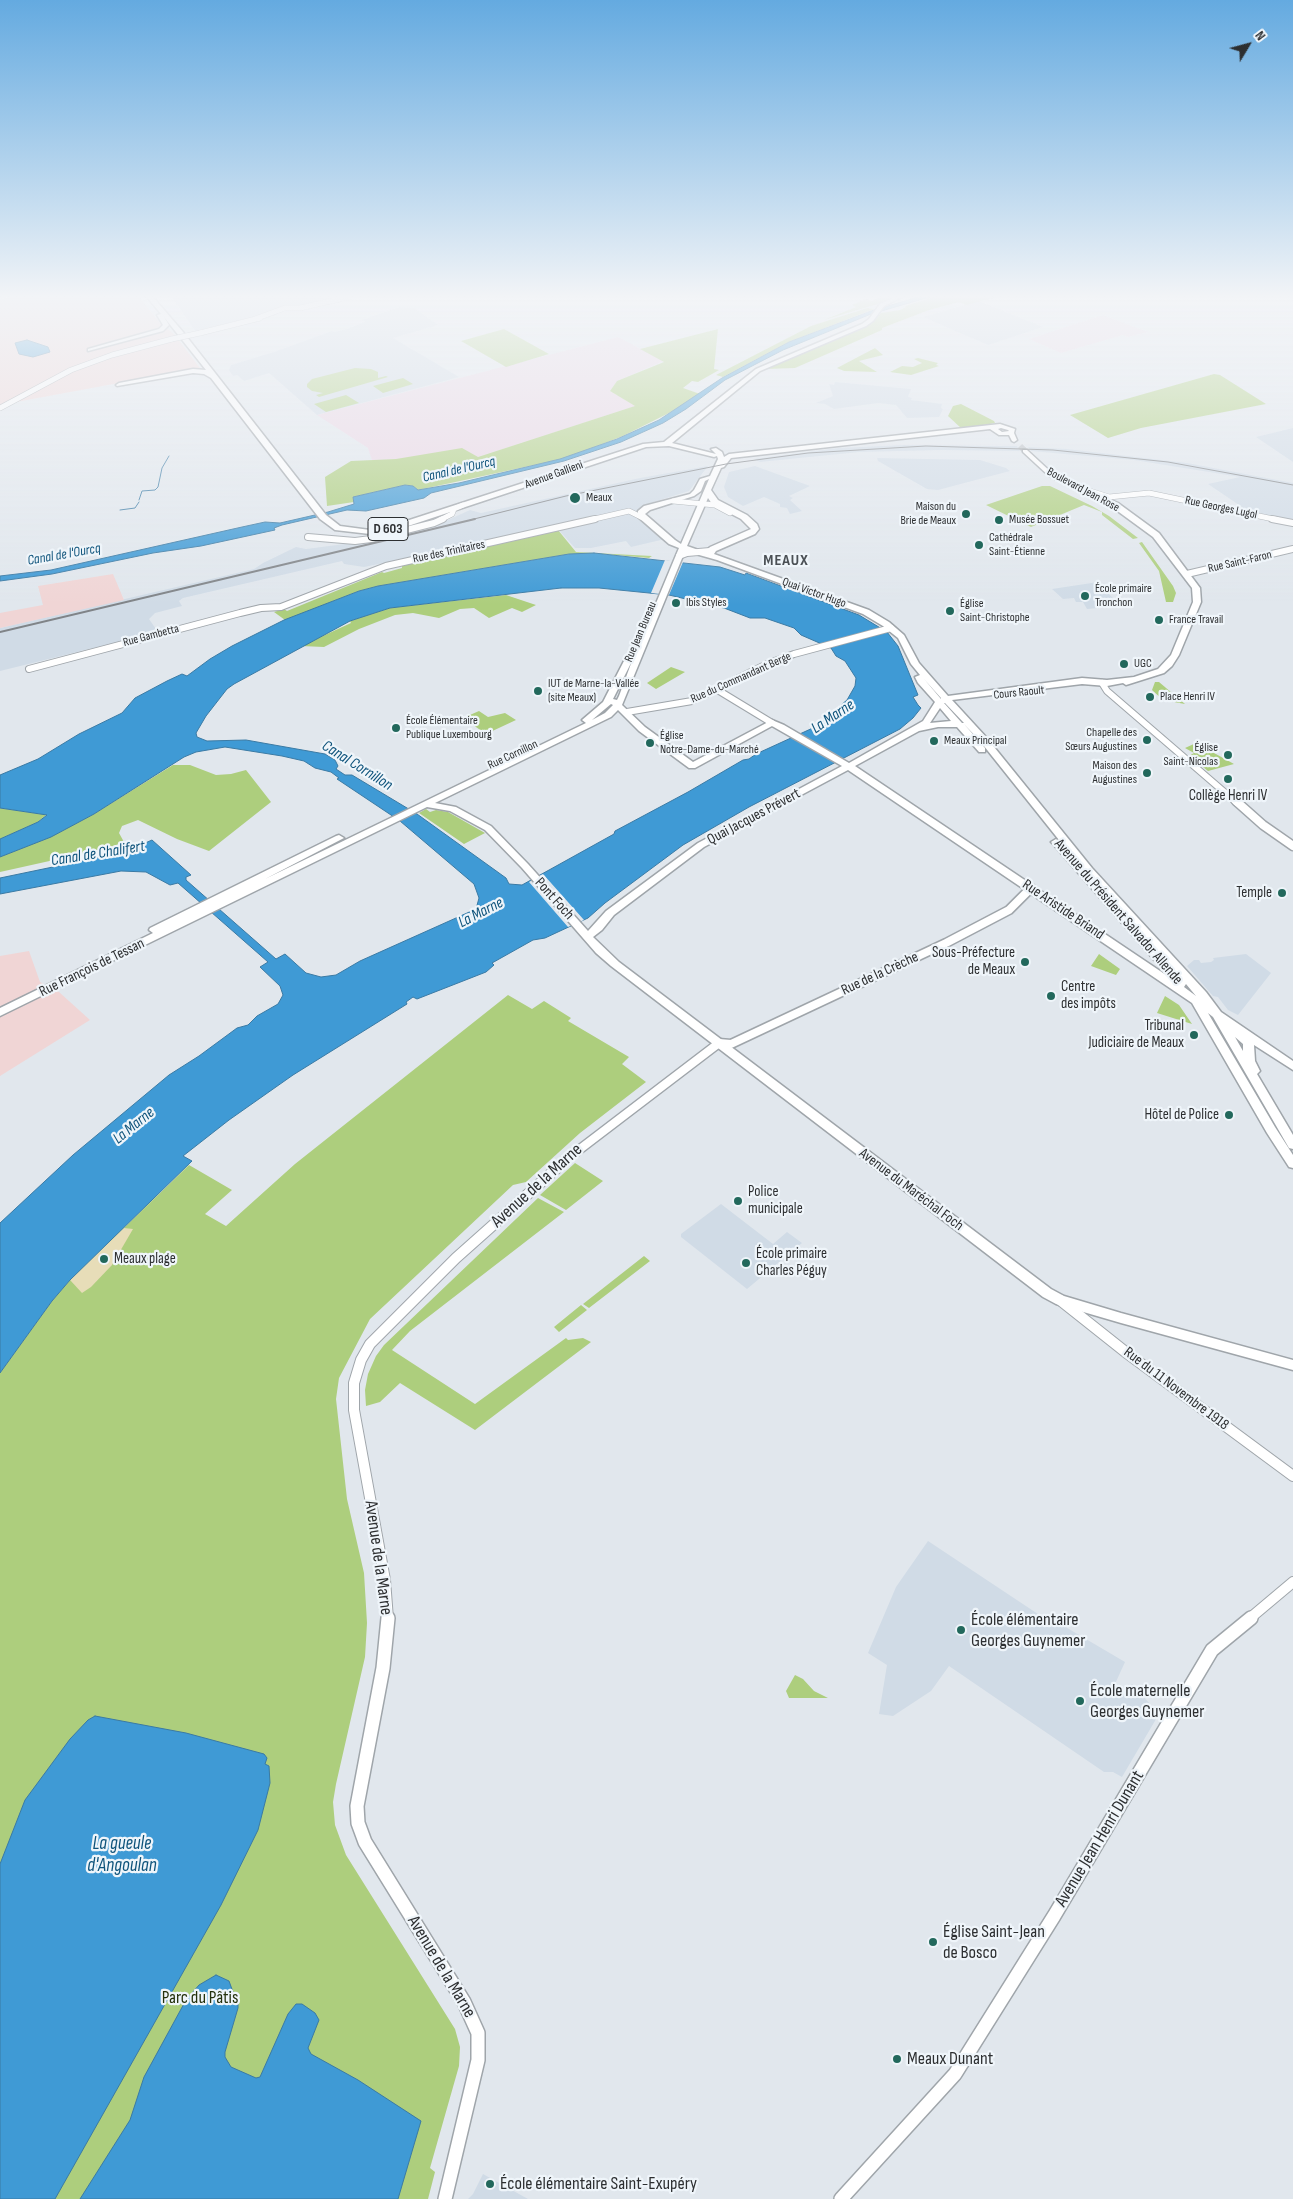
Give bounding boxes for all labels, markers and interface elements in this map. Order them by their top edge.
north arrow [1223,20,1273,70]
text: N [1251,28,1269,44]
water label: Canal de l'Ourcq [421,453,497,487]
street label: Avenue Gallieni [523,458,585,492]
street label: Boulevard Jean Rose [1044,465,1122,515]
marker: Meaux [568,491,582,505]
place label: Meaux [586,491,612,505]
street label: Rue Georges Lugol [1184,493,1258,523]
place label: Maison du Brie de Meaux [900,500,956,528]
marker: Maison du Brie de Meaux [960,508,972,520]
place label: Musée Bossuet [1009,513,1069,527]
marker: Musée Bossuet [993,514,1005,526]
road number: D 603 [368,518,408,540]
place label: Cathédrale Saint-Étienne [989,531,1045,559]
street label: Rue des Trinitaires [412,537,486,567]
marker: Cathédrale Saint-Étienne [973,539,985,551]
water label: Canal de l'Ourcq [26,540,102,570]
street label: Rue Saint-Faron [1207,548,1273,576]
district label: MEAUX [763,551,809,571]
street label: Quai Victor Hugo [780,575,848,611]
place label: École primaire Tronchon [1095,582,1152,610]
marker: École primaire Tronchon [1079,590,1091,602]
place label: Ibis Styles [686,596,727,610]
marker: Ibis Styles [670,597,682,609]
place label: Église Saint-Christophe [960,597,1030,625]
street label: Rue Jean Bureau [622,600,660,664]
marker: Église Saint-Christophe [944,605,956,617]
place label: France Travail [1169,613,1223,627]
marker: France Travail [1153,614,1165,626]
street label: Rue Gambetta [122,622,180,650]
street label: Rue du Commandant Berge [689,649,793,707]
place label: UGC [1134,657,1152,671]
marker: UGC [1118,658,1130,670]
place label: IUT de Marne-la-Vallée (site Meaux) [548,677,639,705]
street label: Cours Raoult [993,683,1045,703]
marker: IUT de Marne-la-Vallée (site Meaux) [532,685,544,697]
place label: Place Henri IV [1160,690,1215,704]
marker: Place Henri IV [1144,691,1156,703]
water label: La Marne [808,696,858,738]
place label: École Élémentaire Publique Luxembourg [406,714,492,742]
marker: École Élémentaire Publique Luxembourg [390,722,402,734]
place label: Chapelle des Sœurs Augustines [1065,726,1137,754]
place label: Église Notre-Dame-du-Marché [660,729,759,757]
place label: Meaux Principal [944,734,1007,748]
marker: Chapelle des Sœurs Augustines [1141,734,1153,746]
marker: Meaux Principal [928,735,940,747]
water label: Canal Cornillon [318,737,396,795]
street label: Rue Cornillon [486,737,540,773]
marker: Église Notre-Dame-du-Marché [644,737,656,749]
place label: Église Saint-Nicolas [1163,741,1218,769]
marker: Église Saint-Nicolas [1222,749,1234,761]
place label: Maison des Augustines [1093,759,1137,787]
marker: Maison des Augustines [1141,767,1153,779]
marker: Collège Henri IV [1222,773,1234,785]
street label: Quai Jacques Prévert [704,785,804,849]
place label: Collège Henri IV [1189,787,1267,805]
street label: Avenue du Président Salvador Allende [1050,836,1186,988]
water label: Canal de Chalifert [50,837,146,871]
street label: Pont Foch [531,874,577,924]
street label: Rue Aristide Briand [1019,876,1107,944]
place label: Temple [1236,884,1272,902]
marker: Temple [1276,887,1288,899]
water label: La Marne [455,894,507,932]
street label: Rue François de Tessan [36,935,148,1001]
place label: Sous-Préfecture de Meaux [932,944,1015,979]
street label: Rue de la Crèche [839,948,921,1000]
marker: Sous-Préfecture de Meaux [1019,956,1031,968]
place label: Centre des impôts [1061,978,1116,1013]
marker: Centre des impôts [1045,990,1057,1002]
place label: Tribunal Judiciaire de Meaux [1088,1017,1184,1052]
marker: Tribunal Judiciaire de Meaux [1188,1029,1200,1041]
water label: La Marne [109,1103,159,1149]
place label: Hôtel de Police [1144,1106,1219,1124]
marker: Hôtel de Police [1223,1109,1235,1121]
street label: Avenue de la Marne [487,1139,587,1233]
street label: Avenue du Maréchal Foch [855,1145,967,1235]
place label: Police municipale [748,1183,803,1218]
marker: Police municipale [732,1195,744,1207]
place label: École primaire Charles Péguy [756,1245,827,1280]
place label: Meaux plage [114,1250,176,1268]
marker: Meaux plage [98,1253,110,1265]
marker: École primaire Charles Péguy [740,1257,752,1269]
street label: Rue du 11 Novembre 1918 [1120,1344,1232,1434]
street label: Avenue de la Marne [359,1499,397,1617]
place label: École élémentaire Georges Guynemer [971,1609,1085,1652]
marker: École élémentaire Georges Guynemer [955,1624,967,1636]
place label: École maternelle Georges Guynemer [1090,1680,1204,1722]
marker: École maternelle Georges Guynemer [1074,1695,1086,1707]
street label: Avenue Jean Henri Dunant [1051,1767,1149,1911]
water label: La gueule d'Angoulan [87,1833,157,1877]
street label: Avenue de la Marne [402,1912,480,2022]
place label: Église Saint-Jean de Bosco [943,1921,1045,1964]
marker: Église Saint-Jean de Bosco [927,1936,939,1948]
park label: Parc du Pâtis [162,1987,238,2009]
place label: Meaux Dunant [907,2048,993,2070]
marker: Meaux Dunant [891,2053,903,2065]
place label: École élémentaire Saint-Exupéry [500,2173,697,2195]
marker: École élémentaire Saint-Exupéry [484,2178,496,2190]

